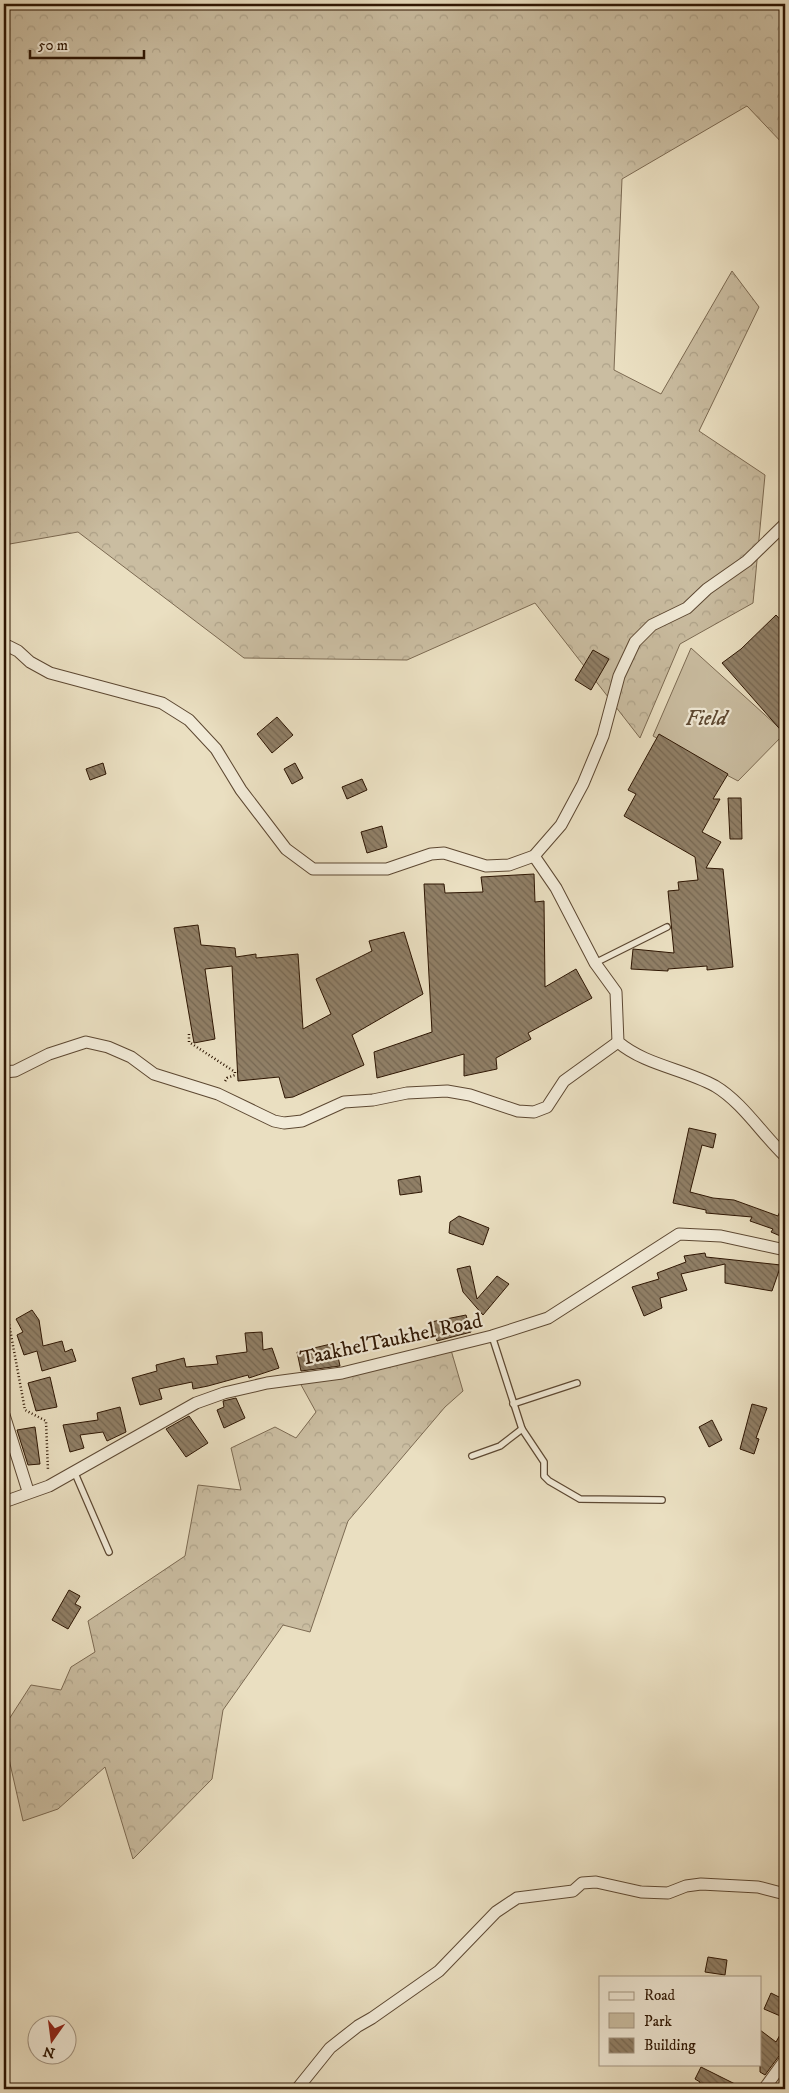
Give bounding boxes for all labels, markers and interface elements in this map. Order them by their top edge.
scale bar [30,28,144,60]
text: 50 m [38,36,68,55]
park label: Field [685,706,730,732]
street label: TaakhelTaukhel Road [298,1308,485,1372]
legend [599,1976,762,2066]
text: Road [644,1986,676,2005]
text: Park [644,2012,673,2031]
north arrow [28,2016,78,2066]
text: Building [644,2036,696,2055]
text: N [41,2041,57,2062]

